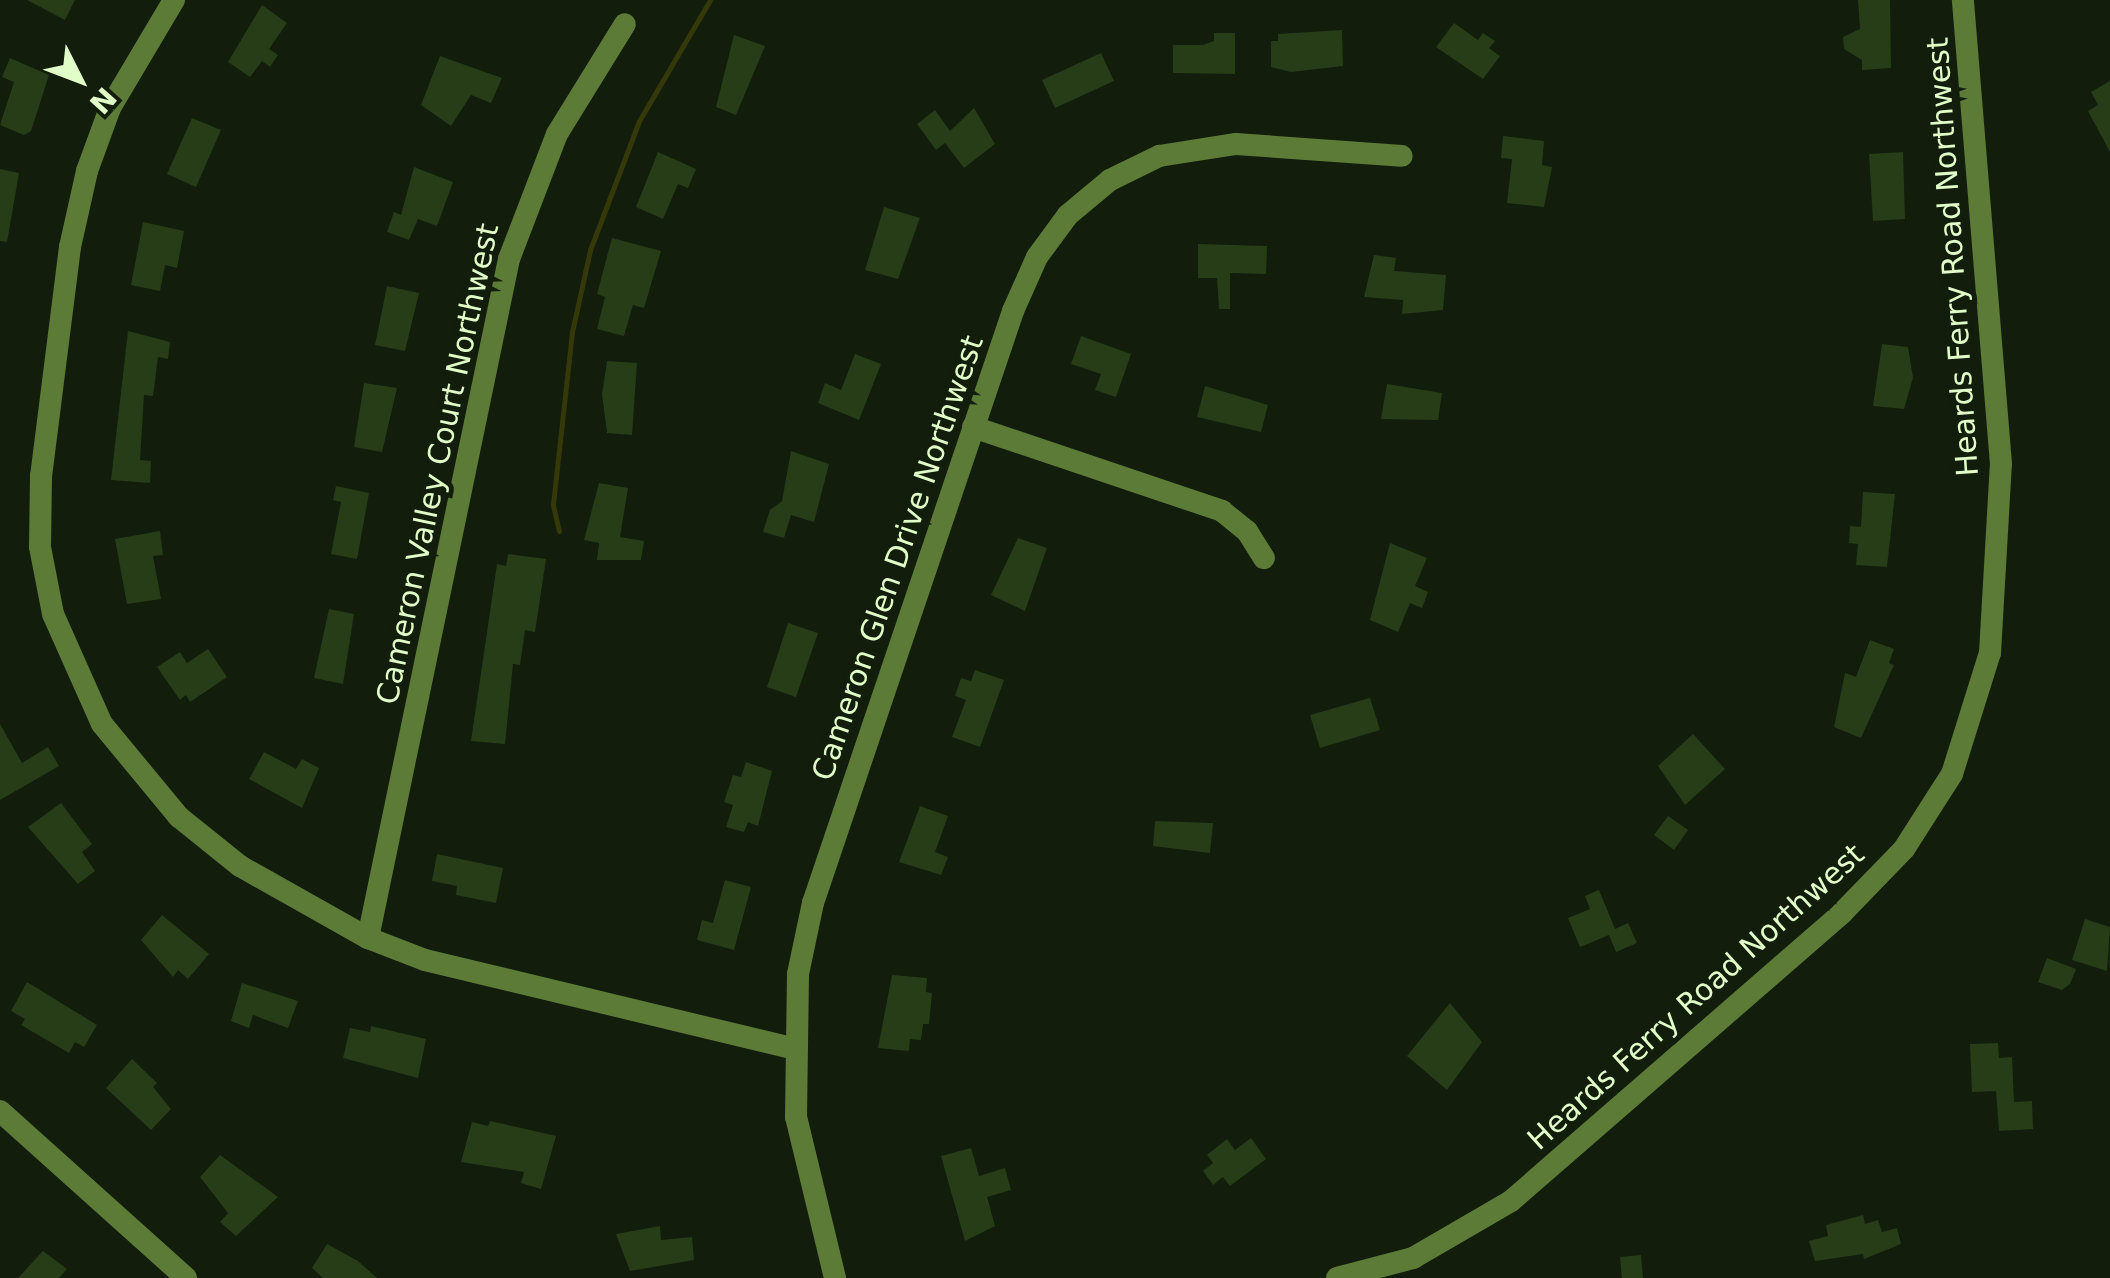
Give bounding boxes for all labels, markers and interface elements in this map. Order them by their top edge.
north arrow [30,30,130,130]
street label: Heards Ferry Road Northwest [1920,36,1986,478]
text: N [83,81,123,120]
street label: Cameron Valley Court Northwest [369,220,507,708]
street label: Cameron Glen Drive Northwest [805,331,991,785]
street label: Heards Ferry Road Northwest [1520,836,1872,1158]

